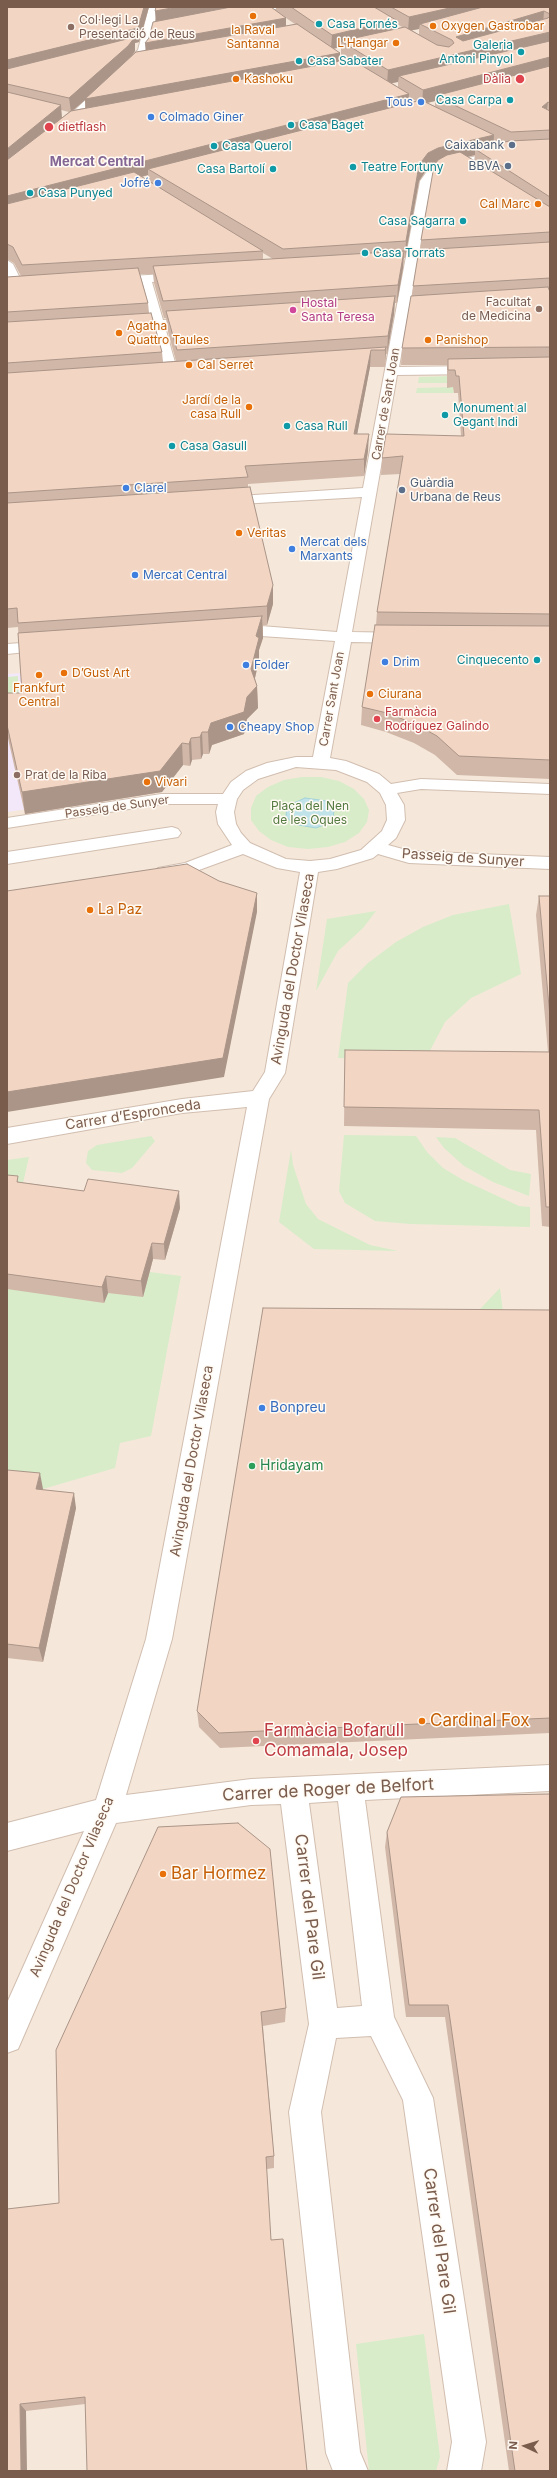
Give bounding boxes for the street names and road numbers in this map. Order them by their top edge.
street label: Carrer de Sant Joan [369,347,403,461]
street label: Carrer Sant Joan [317,650,347,748]
street label: Passeig de Sunyer [64,793,170,821]
street label: Passeig de Sunyer [401,845,525,871]
street label: Avinguda del Doctor Vilaseca [268,872,318,1066]
street label: Carrer d’Espronceda [64,1096,202,1134]
street label: Avinguda del Doctor Vilaseca [167,1364,217,1558]
street label: Carrer de Roger de Belfort [222,1774,434,1806]
street label: Avinguda del Doctor Vilaseca [26,1794,118,1980]
street label: Carrer del Pare Gil [290,1833,328,1981]
street label: Carrer del Pare Gil [419,2167,459,2315]

